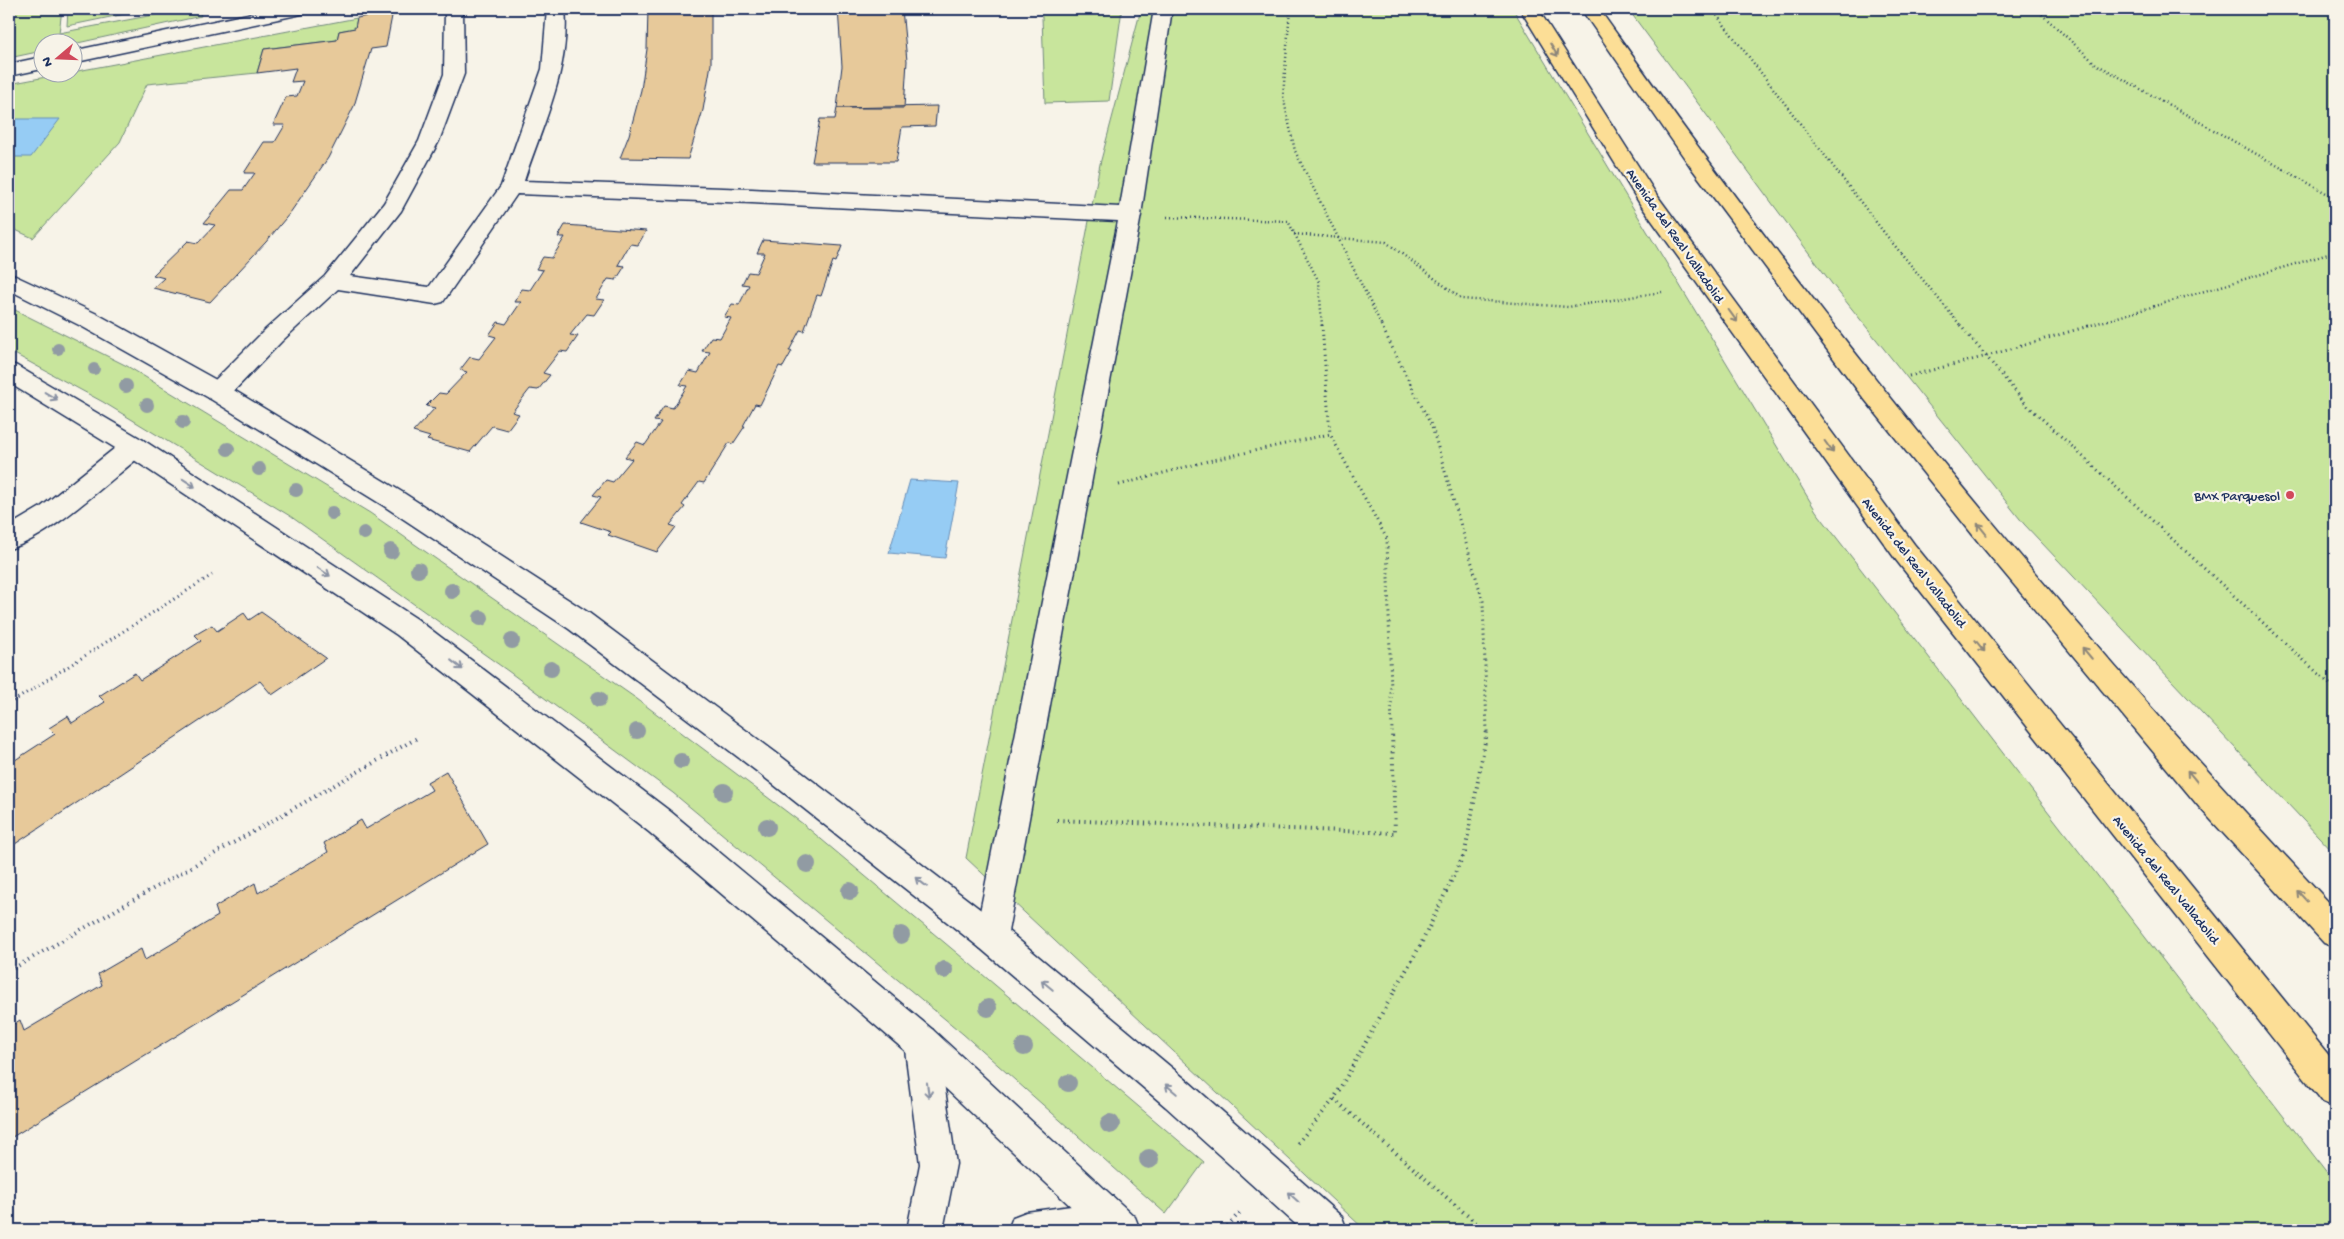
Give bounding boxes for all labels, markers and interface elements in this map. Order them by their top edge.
north arrow [32,32,82,82]
one-way arrow [1550,43,1560,57]
text: N [39,54,58,69]
street label: Avenida del Real Valladolid [1621,166,1728,309]
one-way arrow [1728,309,1738,323]
one-way arrow [43,392,57,402]
one-way arrow [1823,440,1834,453]
one-way arrow [181,478,195,488]
place label: BMX Parquesol [2193,489,2280,506]
marker: BMX Parquesol [2284,489,2296,501]
street label: Avenida del Real Valladolid [1857,495,1970,633]
one-way arrow [1977,522,1988,535]
one-way arrow [317,567,331,577]
one-way arrow [1974,639,1985,652]
one-way arrow [2081,646,2093,659]
one-way arrow [450,660,463,671]
one-way arrow [2187,770,2198,783]
street label: Avenida del Real Valladolid [2108,813,2223,950]
one-way arrow [915,877,928,888]
one-way arrow [2296,890,2308,903]
one-way arrow [1041,979,1054,990]
one-way arrow [923,1082,933,1098]
one-way arrow [1165,1084,1178,1095]
one-way arrow [1286,1191,1299,1203]

